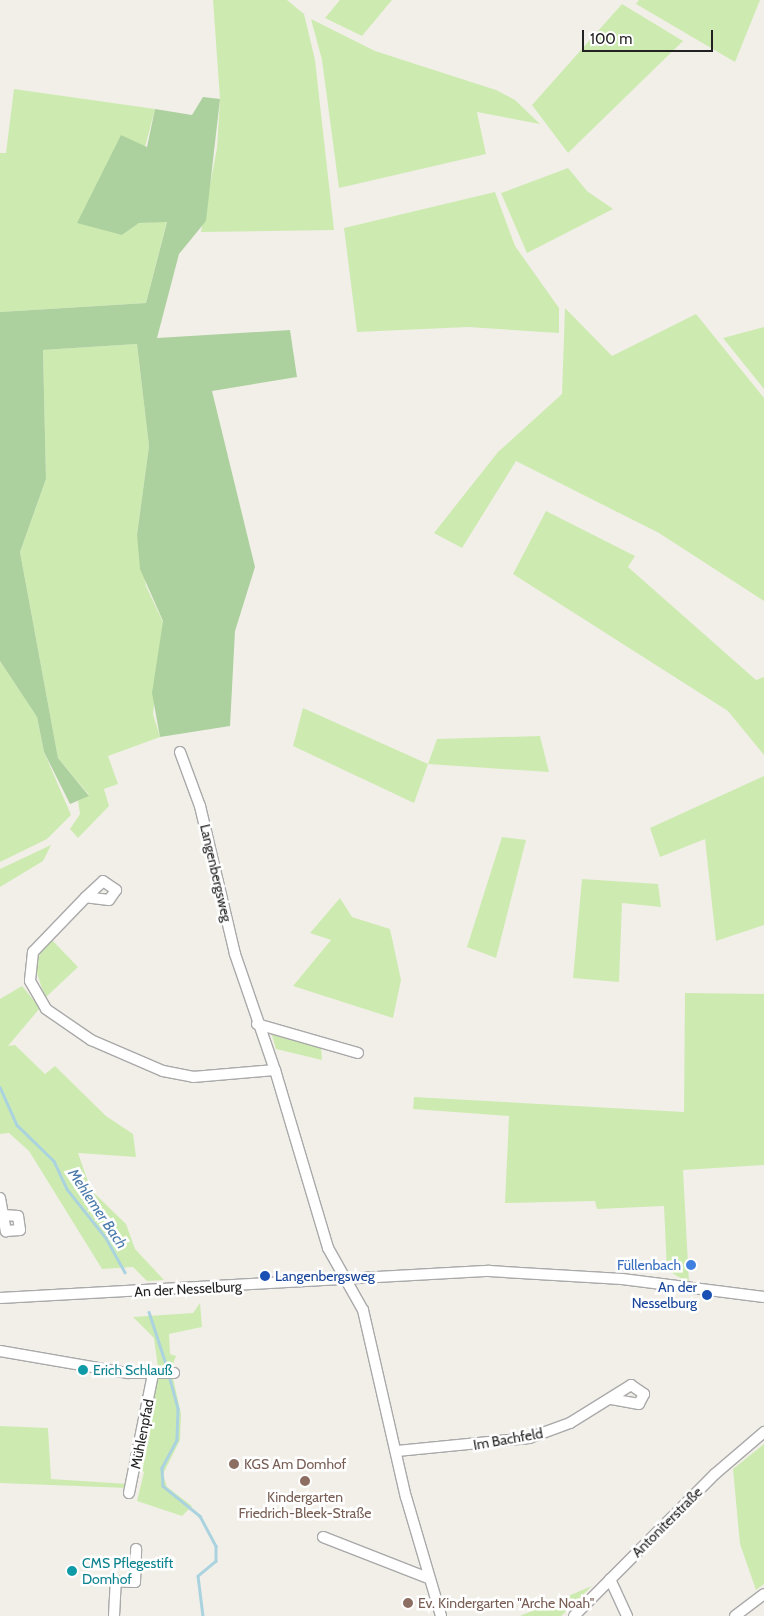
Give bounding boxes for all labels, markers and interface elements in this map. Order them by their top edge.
scale bar [584,20,715,52]
text: 100 m [590,30,632,48]
street label: Langenbergsweg [197,822,235,924]
water label: Mehlemer Bach [64,1166,130,1252]
place label: Füllenbach [617,1257,681,1273]
marker: Füllenbach [685,1259,697,1271]
place label: Langenbergsweg [275,1268,375,1284]
marker: Langenbergsweg [259,1270,271,1282]
street label: An der Nesselburg [134,1278,242,1300]
place label: An der Nesselburg [632,1279,697,1311]
marker: An der Nesselburg [701,1289,713,1301]
place label: Erich Schlauß [93,1362,173,1378]
marker: Erich Schlauß [77,1364,89,1376]
street label: Mühlenpfad [127,1397,157,1471]
street label: Im Bachfeld [472,1425,544,1453]
place label: KGS Am Domhof [244,1456,346,1472]
marker: KGS Am Domhof [228,1458,240,1470]
marker: Kindergarten Friedrich-Bleek-Straße [299,1475,311,1487]
street label: Antoniterstraße [628,1483,706,1561]
place label: Kindergarten Friedrich-Bleek-Straße [239,1489,371,1521]
place label: CMS Pflegestift Domhof [82,1555,173,1588]
marker: CMS Pflegestift Domhof [66,1565,78,1577]
place label: Ev. Kindergarten "Arche Noah" [418,1595,594,1611]
marker: Ev. Kindergarten "Arche Noah" [402,1597,414,1609]

